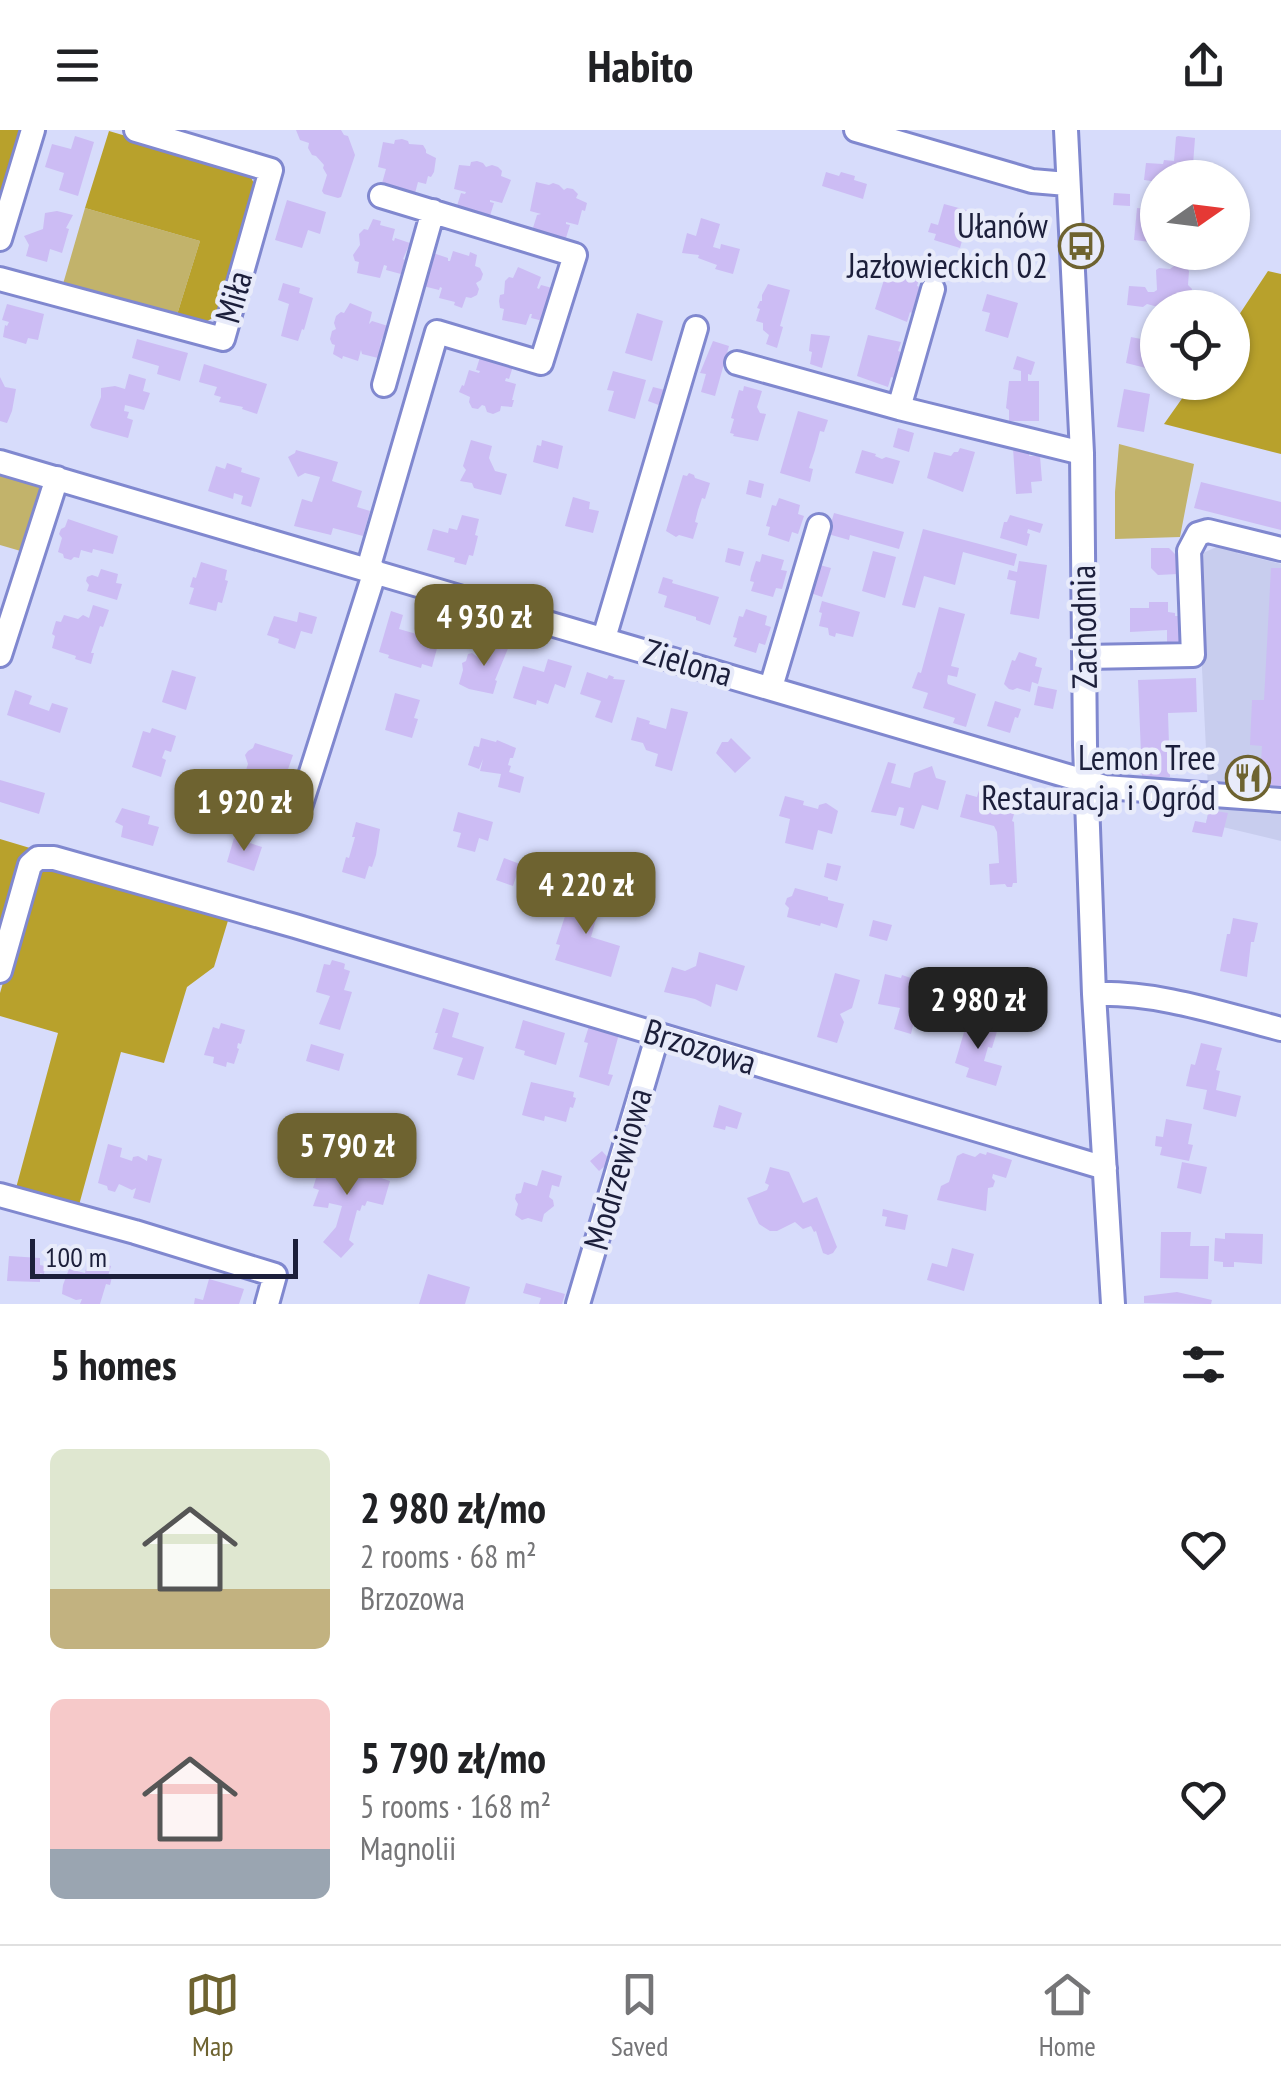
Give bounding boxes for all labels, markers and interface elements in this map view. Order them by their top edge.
text: Habito [588,36,693,94]
icon: menu [50,38,105,93]
icon: share [1176,38,1231,93]
north arrow [1140,160,1250,270]
map controls [1140,160,1250,400]
place label: Ułanów Jazłowieckich 02 [846,202,1048,288]
bus stop icon: Ułanów Jazłowieckich 02 [1058,223,1104,269]
street label: Miła [204,265,262,328]
button: locate [1140,290,1250,400]
street label: Zachodnia [1059,565,1107,689]
pin: 4 930 zł [381,584,587,669]
text: 4 930 zł [436,595,532,637]
street label: Zielona [639,628,738,697]
place label: Lemon Tree Restauracja i Ogród [981,734,1216,820]
restaurant icon: Lemon Tree Restauracja i Ogród [1225,755,1271,801]
pin: 1 920 zł [141,769,347,854]
text: 1 920 zł [196,780,292,822]
pin: 4 220 zł [483,852,689,937]
text: 4 220 zł [538,863,634,905]
pin: 2 980 zł [875,967,1081,1052]
text: 2 980 zł [930,978,1026,1020]
street label: Brzozowa [639,1007,762,1085]
street label: Modrzewiowa [572,1082,662,1255]
pin: 5 790 zł [244,1113,450,1198]
text: 5 790 zł [299,1124,395,1166]
scale bar [30,1234,298,1278]
text: 100 m [45,1238,107,1275]
text: 5 homes [50,1337,177,1392]
icon: filters [1176,1337,1231,1392]
text: 2 980 zł/mo [360,1480,546,1535]
icon: home [130,1489,250,1609]
icon: heart [1176,1522,1231,1577]
text: 2 rooms · 68 m² [360,1535,537,1577]
text: Brzozowa [360,1577,465,1619]
text: 5 790 zł/mo [360,1730,546,1785]
icon: home [130,1739,250,1859]
icon: heart [1176,1772,1231,1827]
text: 5 rooms · 168 m² [360,1785,551,1827]
text: Magnolii [360,1827,456,1869]
tab: Map [185,1967,240,2064]
tab: Saved [611,1967,668,2064]
tab: Home [1039,1967,1096,2064]

